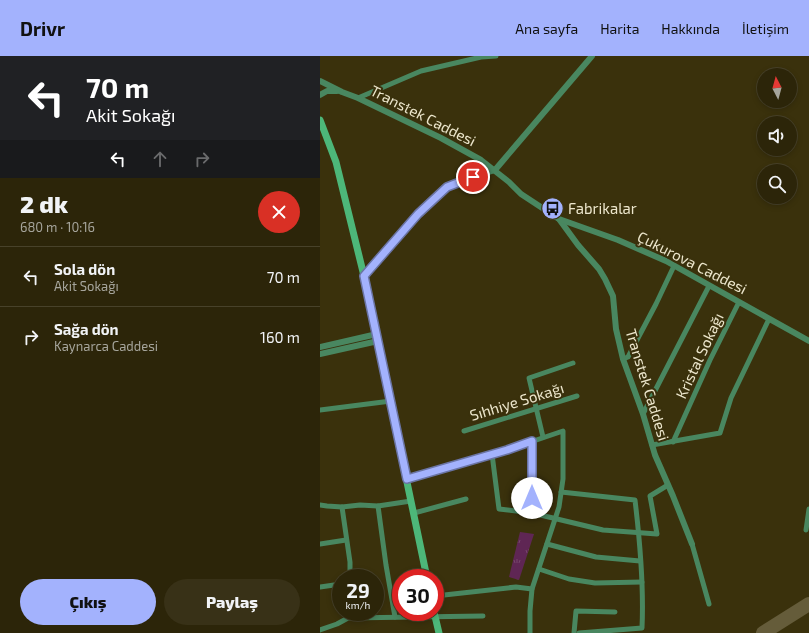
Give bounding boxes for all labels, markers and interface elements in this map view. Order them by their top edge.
text: Drivr [20,17,65,40]
text: Ana sayfa [515,20,578,37]
text: Harita [600,20,639,37]
text: Hakkında [661,20,720,37]
text: İletişim [742,20,789,37]
north arrow [757,68,797,108]
map controls [757,68,797,204]
text: 70 m [86,70,149,104]
icon: left [20,72,72,124]
street label: Transtek Caddesi [368,81,479,149]
text: Akit Sokağı [86,104,176,126]
button: sound [757,116,797,156]
icon: left [107,148,129,170]
icon: ahead [149,148,171,170]
icon: right [191,148,213,170]
pin [456,160,490,194]
button: search [757,164,797,204]
icon: arrive [462,166,484,188]
text: 2 dk [20,189,68,218]
button: close [258,191,300,233]
bus stop icon: Fabrikalar [539,196,565,222]
place label: Fabrikalar [568,199,637,217]
text: 680 m · 10:16 [20,219,95,235]
street label: Çukurova Caddesi [634,227,750,298]
text: Sola dön [54,260,115,278]
icon: left [20,266,42,288]
text: 70 m [267,268,300,286]
text: Akit Sokağı [54,278,119,294]
street label: Kristal Sokağı [671,310,727,401]
text: Sağa dön [54,320,119,338]
icon: right [20,326,42,348]
street label: Transtek Caddesi [622,327,674,443]
text: 160 m [260,328,300,346]
text: Kaynarca Caddesi [54,338,158,354]
street label: Sıhhiye Sokağı [467,378,566,424]
position arrow [511,477,553,519]
speed limit sign: 30 [392,569,444,621]
text: 29 [346,578,370,602]
button: Çıkış [20,579,156,625]
button: Paylaş [164,579,300,625]
text: km/h [346,599,370,611]

